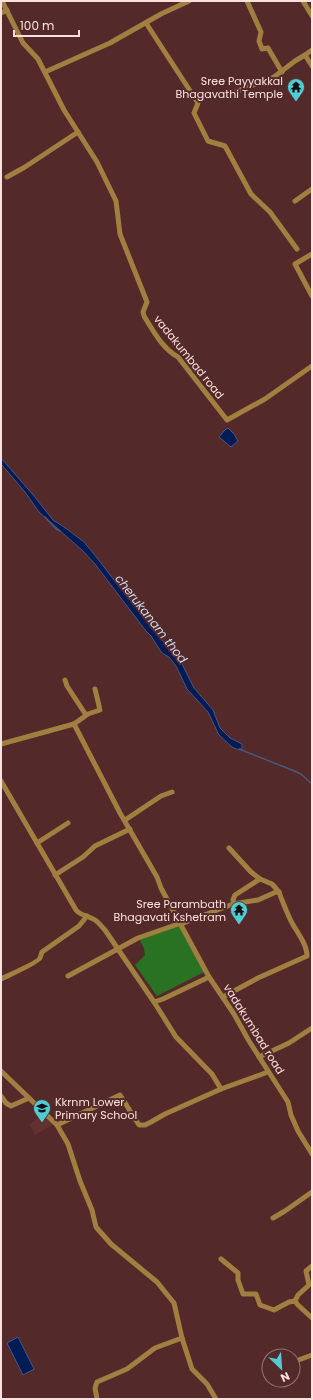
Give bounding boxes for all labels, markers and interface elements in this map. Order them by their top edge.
scale bar [14,12,79,38]
text: 100 m [20,17,54,34]
place label: Sree Payyakkal Bhagavathi Temple [176,73,283,102]
temple icon: Sree Payyakkal Bhagavathi Temple [286,77,306,102]
street label: vadakumbad road [150,312,228,402]
water label: cherukanam thod [111,571,192,667]
place label: Sree Parambath Bhagavati Kshetram [114,896,226,925]
temple icon: Sree Parambath Bhagavati Kshetram [229,900,249,925]
street label: vadakumbad road [220,981,288,1077]
place label: Kkrnm Lower Primary School [55,1094,137,1123]
school or university icon: Kkrnm Lower Primary School [32,1098,52,1123]
north arrow [261,1348,301,1388]
text: N [278,1368,292,1386]

